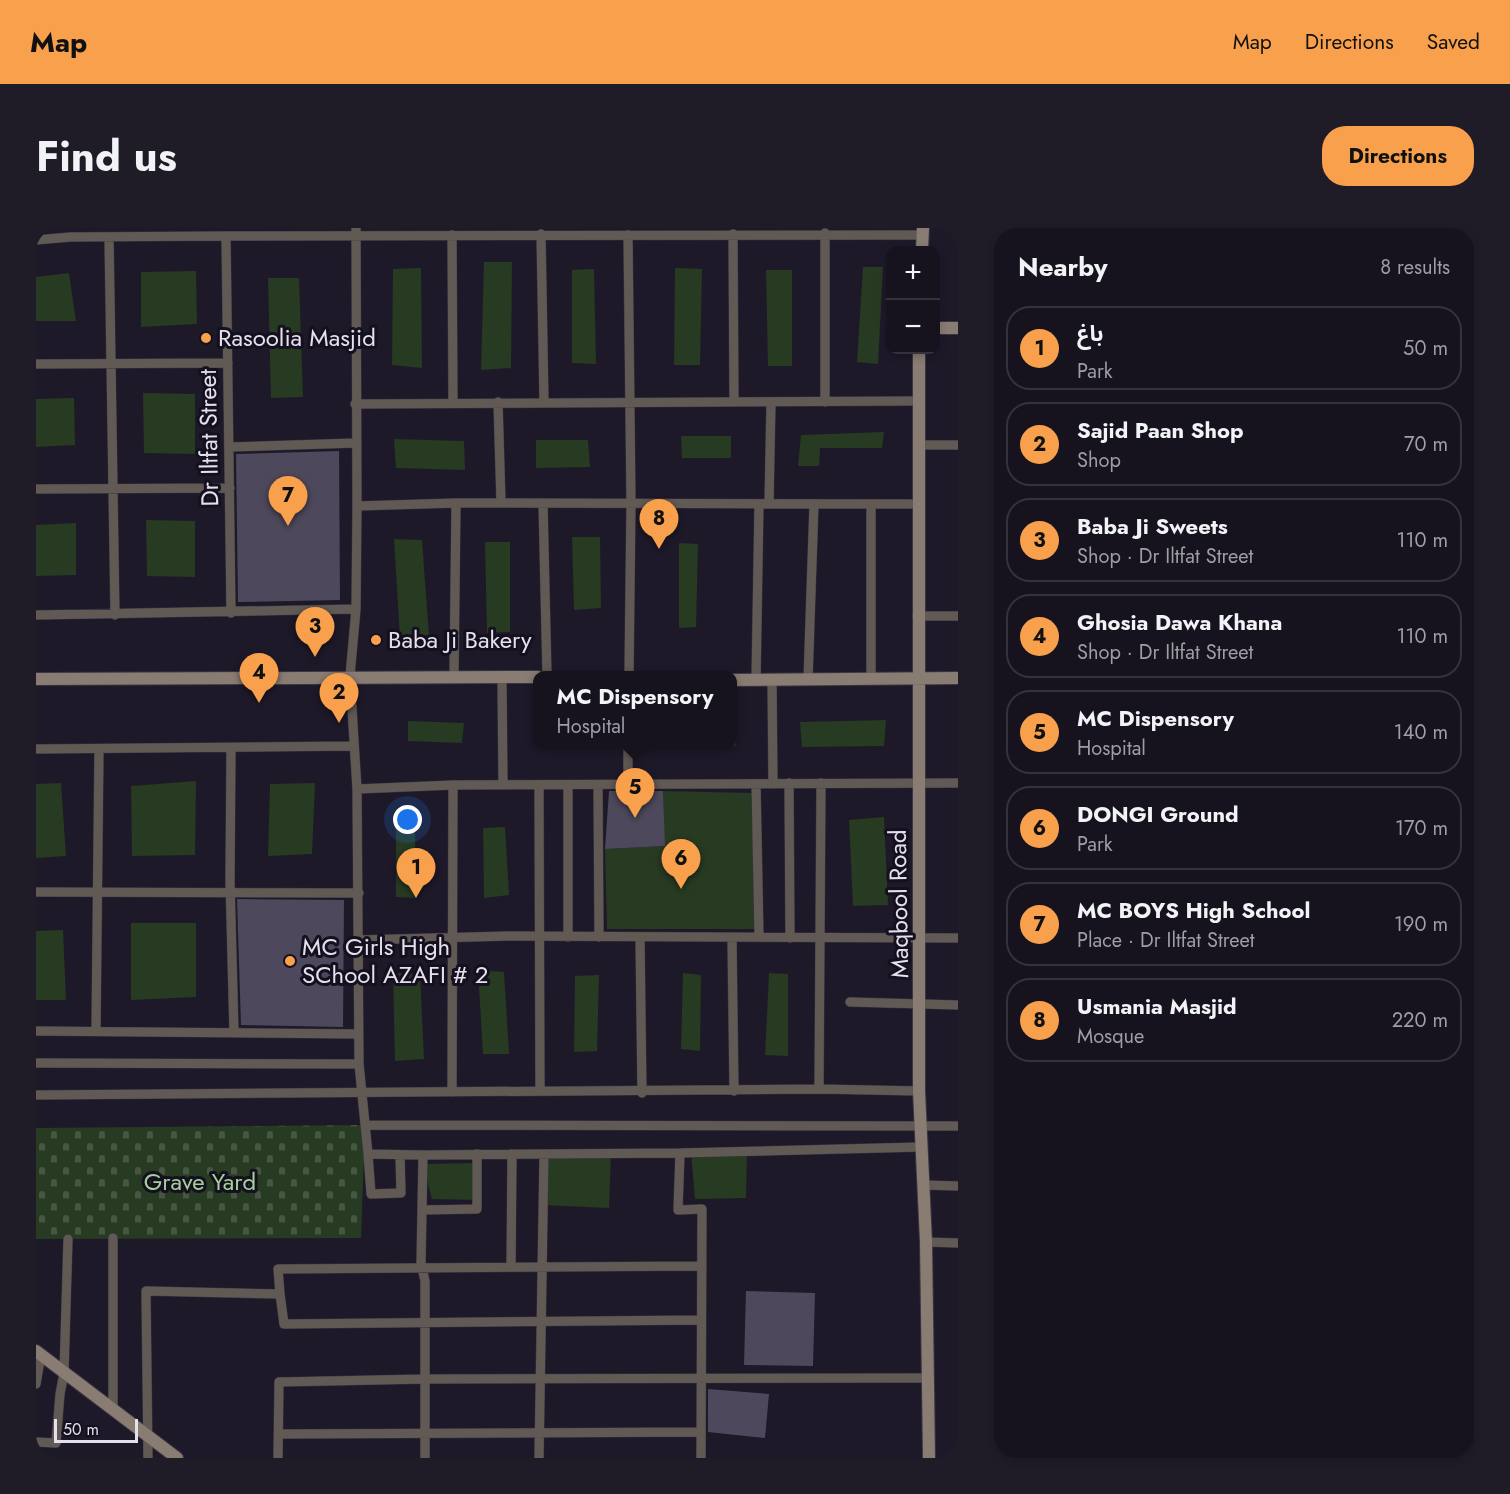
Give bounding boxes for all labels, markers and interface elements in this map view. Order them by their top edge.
text: Map [30,22,87,63]
text: Map [1233,27,1272,57]
text: Directions [1305,27,1394,57]
text: Saved [1427,27,1480,57]
text: Find us [36,126,177,187]
button: Directions [1322,126,1474,186]
map controls [886,246,940,354]
button: + [886,246,940,300]
text: Nearby [1018,248,1107,286]
text: 8 results [1380,253,1450,282]
button: − [886,300,940,354]
text: باغ [1077,317,1104,349]
place label: Rasoolia Masjid [218,320,376,355]
marker: Rasoolia Masjid [199,331,213,345]
text: 1 [1034,334,1045,363]
text: 50 m [1403,334,1448,363]
text: Park [1077,357,1113,386]
street label: Dr Iltfat Street [190,369,227,507]
text: Sajid Paan Shop [1077,414,1244,446]
text: 2 [1033,430,1046,459]
text: 70 m [1404,430,1448,459]
text: Shop [1077,446,1121,475]
pin: 7 [268,476,308,526]
pin: 8 [640,500,678,549]
text: Baba Ji Sweets [1077,510,1228,542]
text: 3 [1033,526,1046,555]
text: 110 m [1396,526,1448,555]
text: Shop · Dr Iltfat Street [1077,542,1253,571]
text: Ghosia Dawa Khana [1077,606,1282,638]
pin: 3 [296,608,334,657]
place label: Baba Ji Bakery [388,622,532,657]
text: 4 [1033,622,1046,651]
text: 110 m [1396,622,1448,651]
marker: Baba Ji Bakery [369,633,383,647]
text: Shop · Dr Iltfat Street [1077,638,1253,667]
pin: 4 [240,654,278,703]
popup [533,671,737,749]
pin: 2 [320,674,358,723]
text: MC Dispensory [557,680,713,712]
text: MC Dispensory [1077,702,1234,734]
text: Hospital [557,712,625,741]
text: 5 [1033,718,1046,747]
text: 140 m [1394,718,1448,747]
text: Hospital [1077,734,1146,763]
pin: 5 [616,768,654,818]
text: DONGI Ground [1077,798,1239,830]
your location [393,805,422,834]
text: 6 [1033,814,1046,843]
text: 170 m [1395,814,1448,843]
street label: Maqbool Road [880,829,917,979]
text: Park [1077,830,1113,859]
pin: 6 [662,840,700,889]
pin: 1 [396,848,436,898]
text: MC BOYS High School [1077,894,1310,926]
text: 7 [1033,910,1046,939]
text: 190 m [1394,910,1448,939]
text: Place · Dr Iltfat Street [1077,926,1255,955]
place label: MC Girls High SChool AZAFI # 2 [302,929,488,992]
marker: MC Girls High SChool AZAFI # 2 [283,954,297,968]
text: Usmania Masjid [1077,990,1237,1022]
text: 8 [1033,1006,1046,1035]
text: 220 m [1392,1006,1448,1035]
text: Mosque [1077,1022,1144,1051]
park label: Grave Yard [144,1164,256,1199]
scale bar [54,1416,138,1444]
text: 50 m [63,1418,99,1441]

